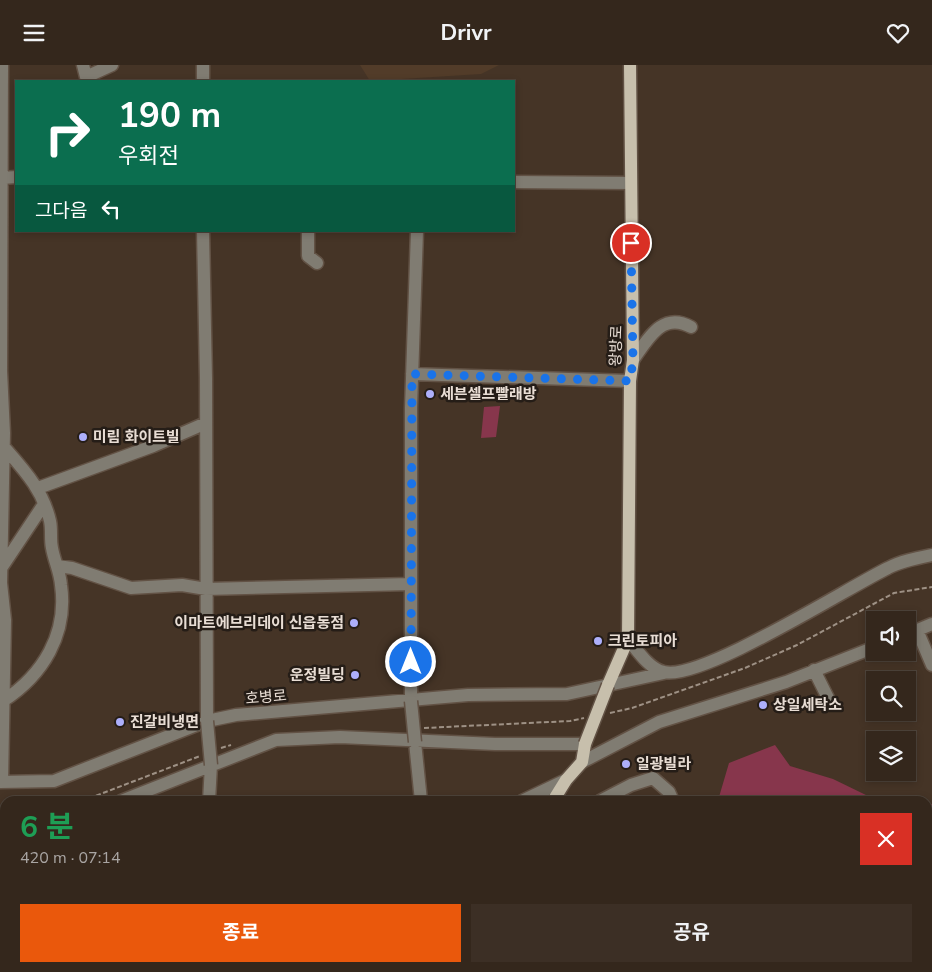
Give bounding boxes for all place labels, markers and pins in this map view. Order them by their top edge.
pin [610,222,652,264]
place label: 세븐셀프빨래방 [440,384,537,404]
marker: 세븐셀프빨래방 [424,388,436,400]
place label: 미림 화이트빌 [93,427,180,447]
marker: 미림 화이트빌 [77,431,89,443]
place label: 이마트에브리데이 신읍동점 [174,613,344,633]
marker: 이마트에브리데이 신읍동점 [348,617,360,629]
place label: 크린토피아 [608,631,677,651]
marker: 크린토피아 [592,635,604,647]
place label: 운정빌딩 [290,665,345,685]
marker: 운정빌딩 [349,669,361,681]
place label: 상일세탁소 [773,695,842,715]
marker: 상일세탁소 [757,699,769,711]
place label: 진갈비냉면 [130,712,199,732]
marker: 진갈비냉면 [114,716,126,728]
place label: 일광빌라 [636,754,691,774]
marker: 일광빌라 [620,758,632,770]

